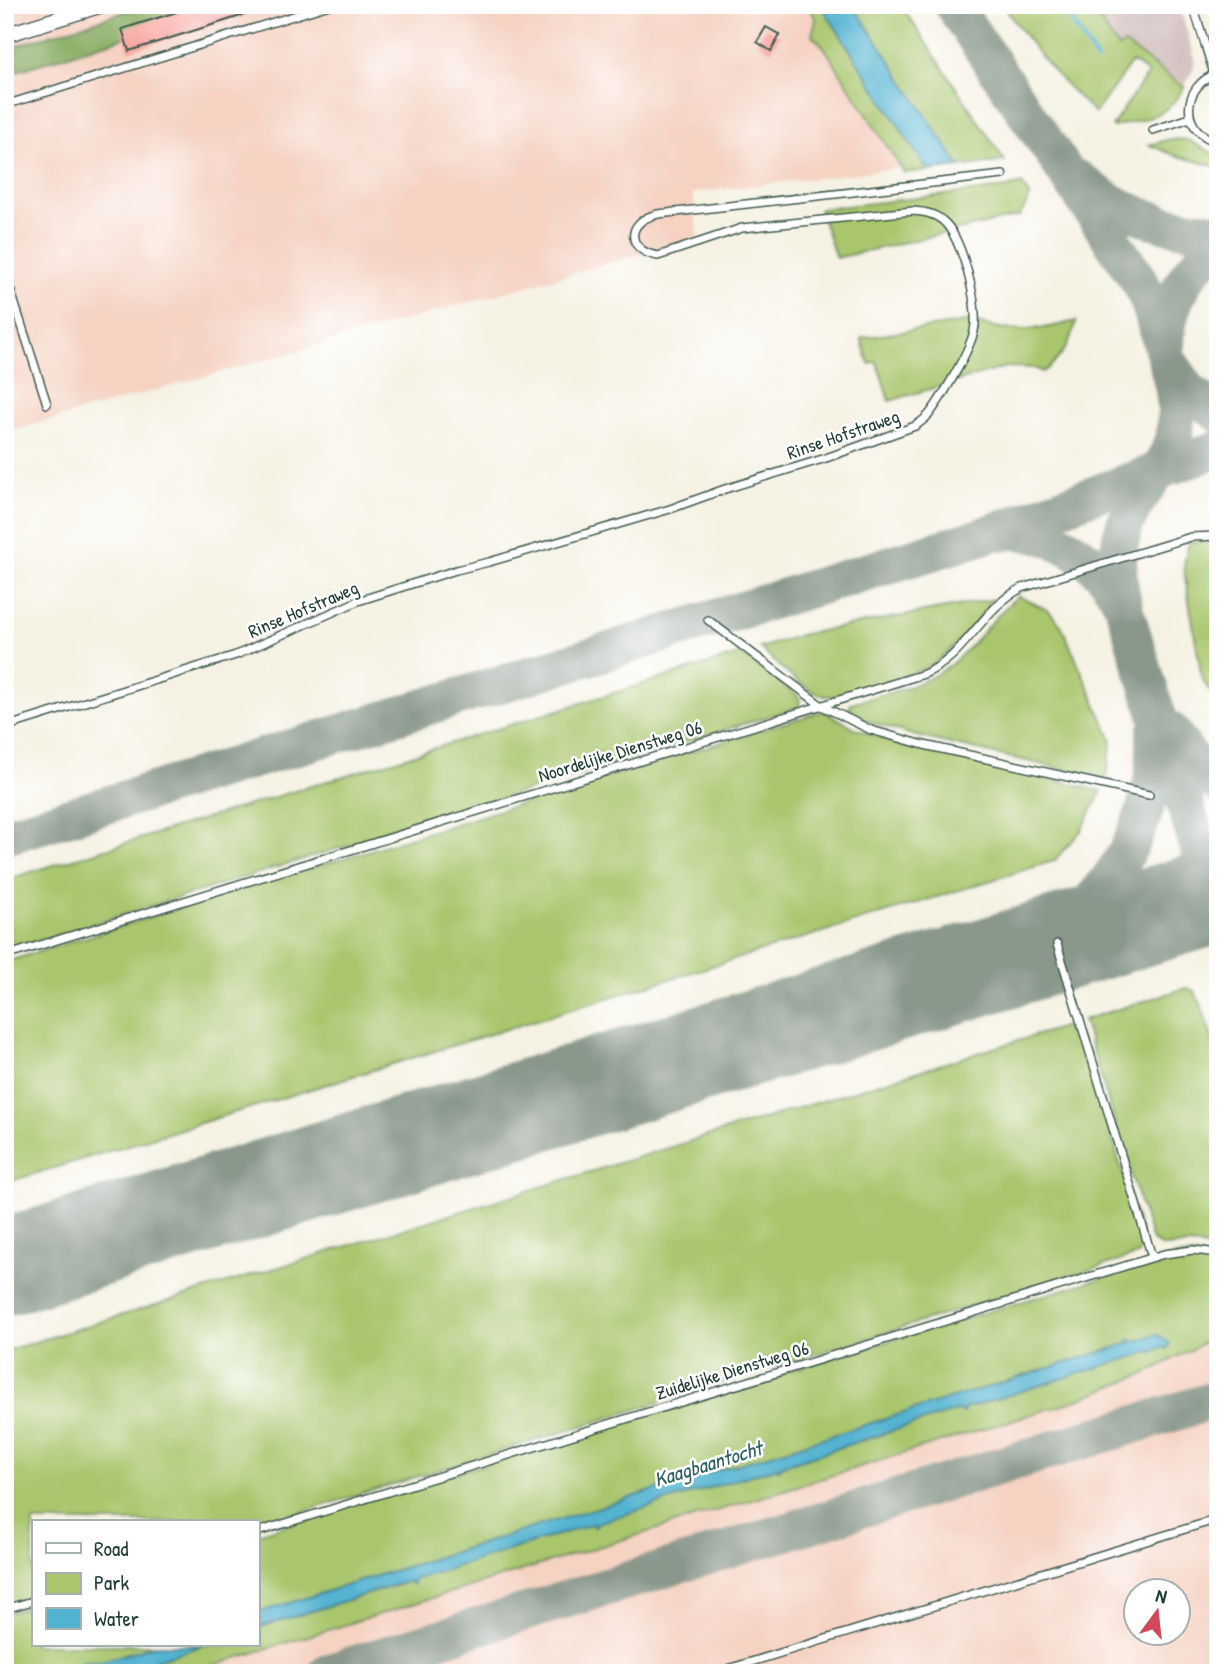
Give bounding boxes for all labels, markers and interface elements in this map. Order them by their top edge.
street label: Rinse Hofstraweg [783,403,903,465]
street label: Rinse Hofstraweg [244,574,362,644]
street label: Noordelijke Dienstweg 06 [535,714,705,788]
street label: Zuidelijke Dienstweg 06 [652,1334,812,1406]
water label: Kaagbaantocht [650,1433,768,1494]
legend [32,1520,259,1646]
text: Road [94,1534,128,1563]
text: Park [94,1568,129,1597]
north arrow [1122,1576,1192,1646]
text: N [1153,1582,1170,1609]
text: Water [94,1604,139,1633]

